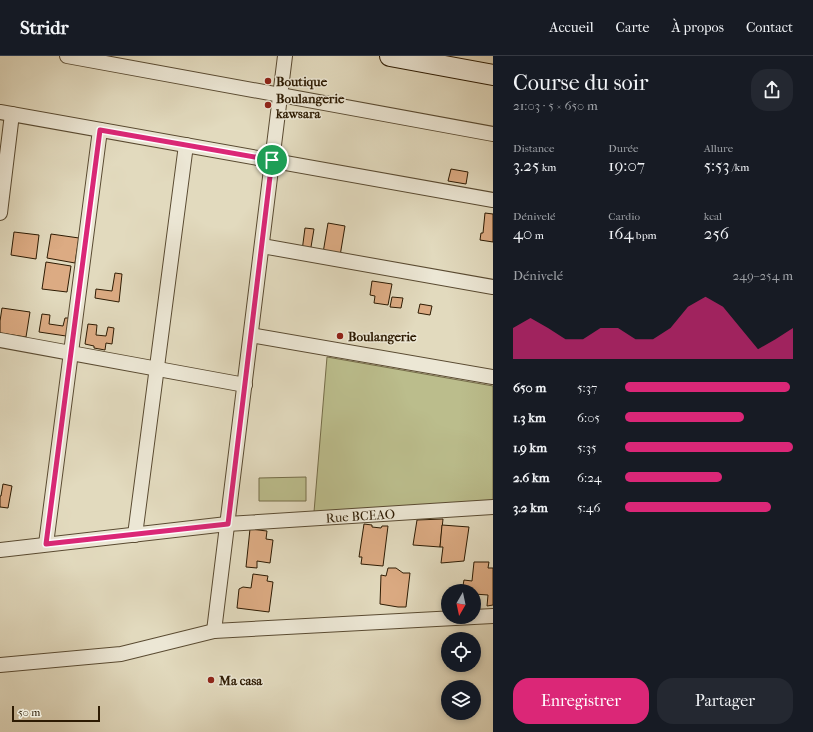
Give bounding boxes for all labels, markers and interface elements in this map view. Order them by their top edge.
text: Stridr [20,17,69,39]
text: Accueil [549,19,594,36]
text: Carte [616,19,649,36]
text: À propos [671,19,724,36]
text: Contact [746,19,793,36]
button: share [751,69,793,111]
text: Course du soir [513,70,648,96]
place label: Boutique [276,74,328,90]
marker: Boutique [263,76,273,86]
place label: Boulangerie kawsara [275,91,345,121]
text: 21:03 · 5 × 650 m [513,98,598,113]
marker: Boulangerie kawsara [263,100,273,110]
text: Distance [513,142,554,155]
text: Durée [608,142,638,155]
text: Allure [704,142,733,155]
pin [255,143,289,177]
icon: arrive [261,149,283,171]
text: 3.25 [513,155,539,175]
text: 19:07 [608,155,645,175]
text: 5:53 [704,155,729,175]
text: km [539,161,557,174]
text: /km [729,161,749,174]
text: Dénivelé [513,210,555,223]
text: Cardio [608,210,640,223]
text: kcal [704,210,722,223]
text: 40 [513,223,532,243]
text: 164 [608,223,634,243]
text: 256 [704,223,729,243]
text: m [532,229,544,242]
text: bpm [634,229,657,242]
text: Dénivelé [513,268,563,283]
text: 249–254 m [733,268,793,283]
place label: Boulangerie [348,329,417,345]
marker: Boulangerie [335,331,345,341]
text: 650 m [513,380,546,395]
text: 5:37 [577,380,597,395]
text: 1.3 km [513,410,546,425]
text: 6:05 [577,410,600,425]
text: 1.9 km [513,440,547,455]
text: 5:35 [577,440,597,455]
text: 2.6 km [513,470,550,485]
text: 6:24 [577,470,602,485]
text: 3.2 km [513,500,548,515]
text: 5:46 [577,500,600,515]
street label: Rue BCEAO [325,506,395,526]
north arrow [441,584,481,624]
map controls [441,584,481,720]
button: locate [441,632,481,672]
place label: Ma casa [218,673,263,688]
marker: Ma casa [206,675,216,685]
button: Enregistrer [513,678,649,724]
button: Partager [657,678,793,724]
button: layers [441,680,481,720]
scale bar [12,704,100,723]
text: 50 m [18,706,40,719]

